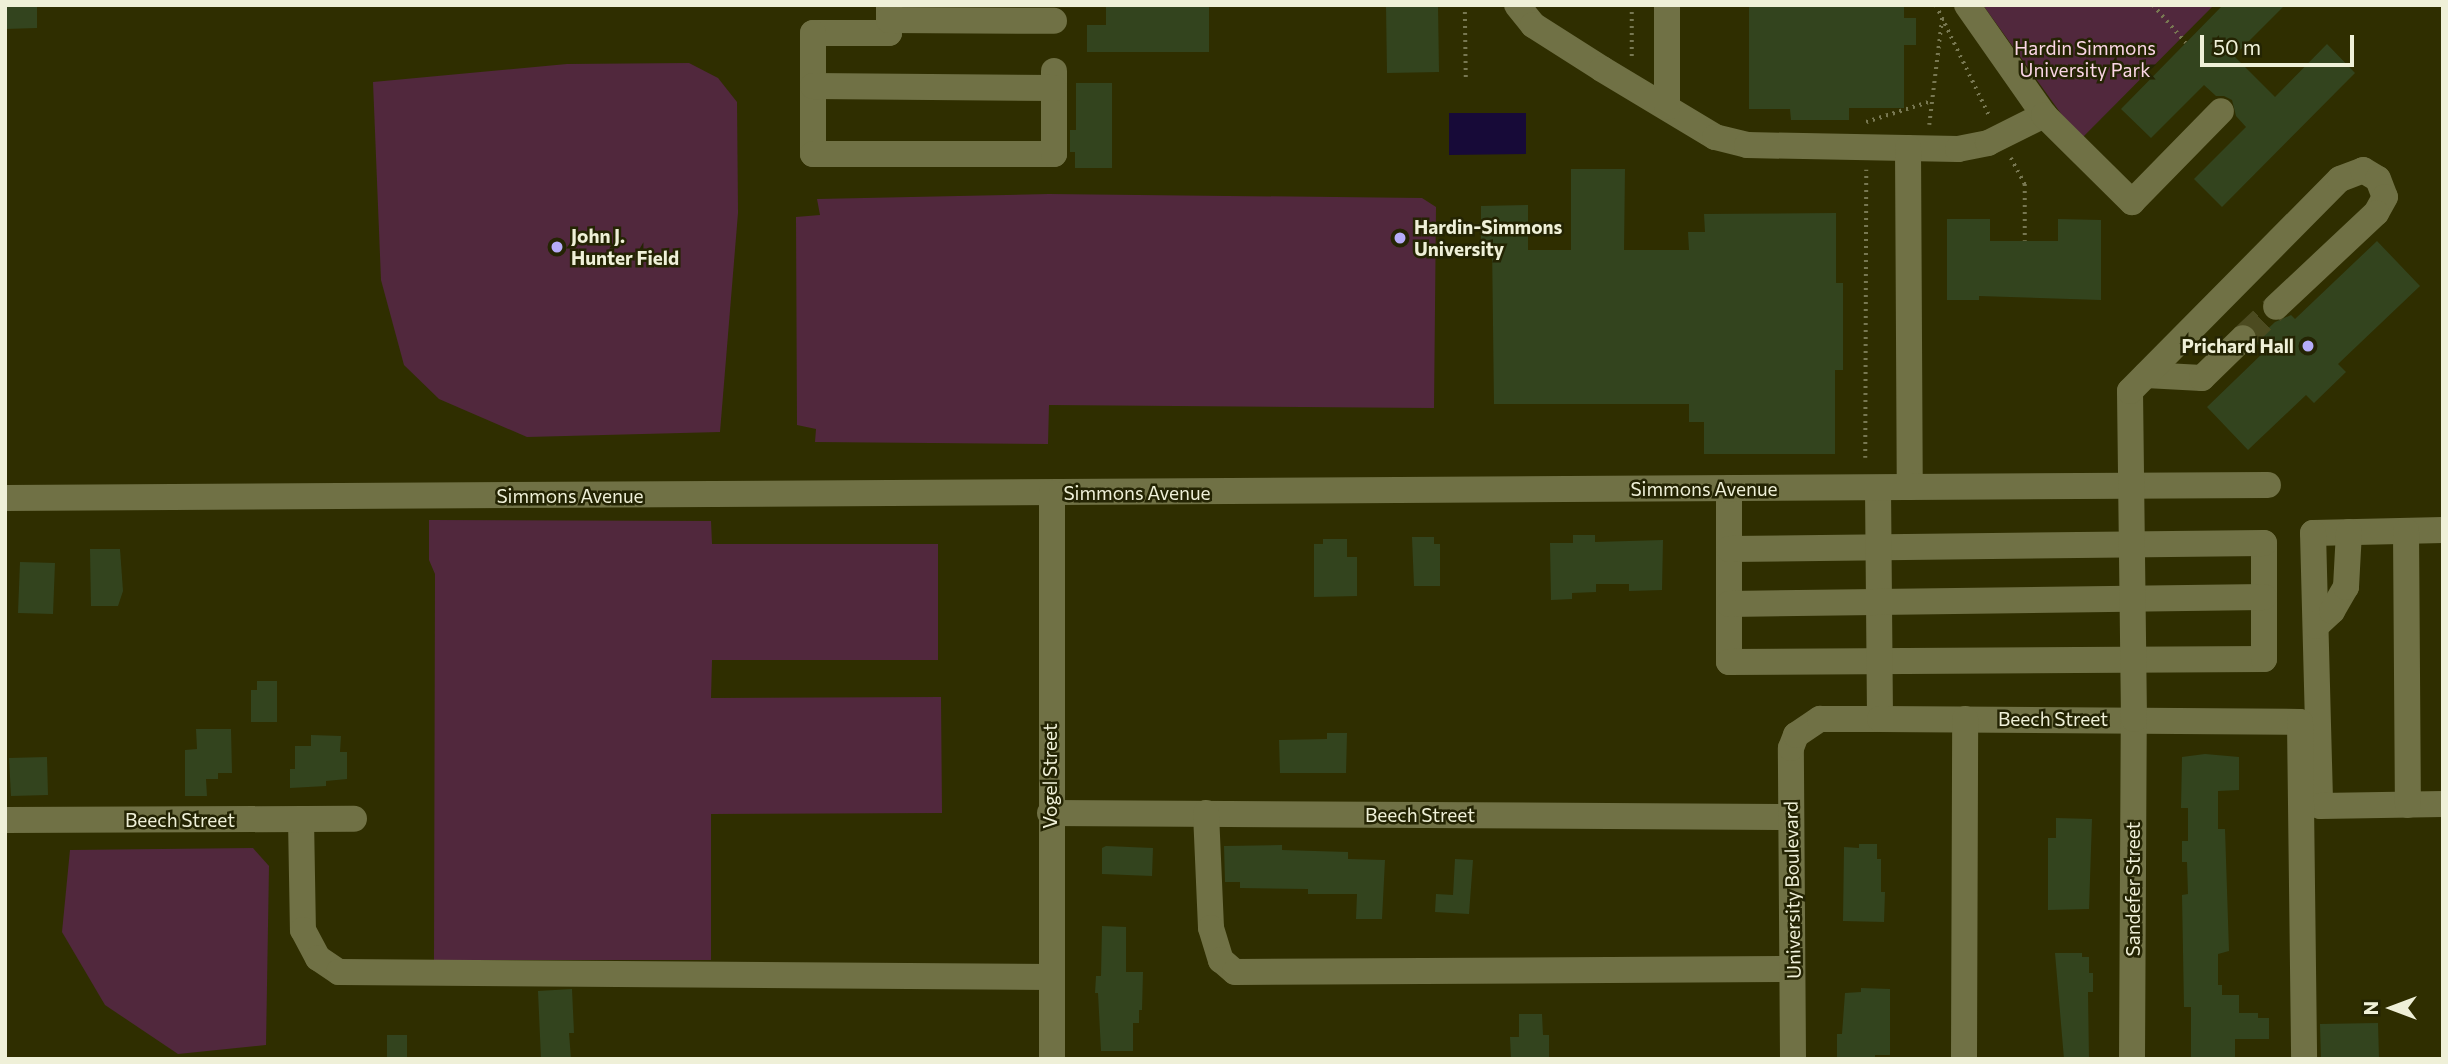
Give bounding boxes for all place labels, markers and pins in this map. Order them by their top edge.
place label: Hardin-Simmons University [1414,216,1562,260]
place label: John J. Hunter Field [571,225,679,269]
marker: Hardin-Simmons University [1392,230,1408,246]
marker: John J. Hunter Field [549,239,565,255]
place label: Prichard Hall [2181,335,2294,357]
marker: Prichard Hall [2300,338,2316,354]

